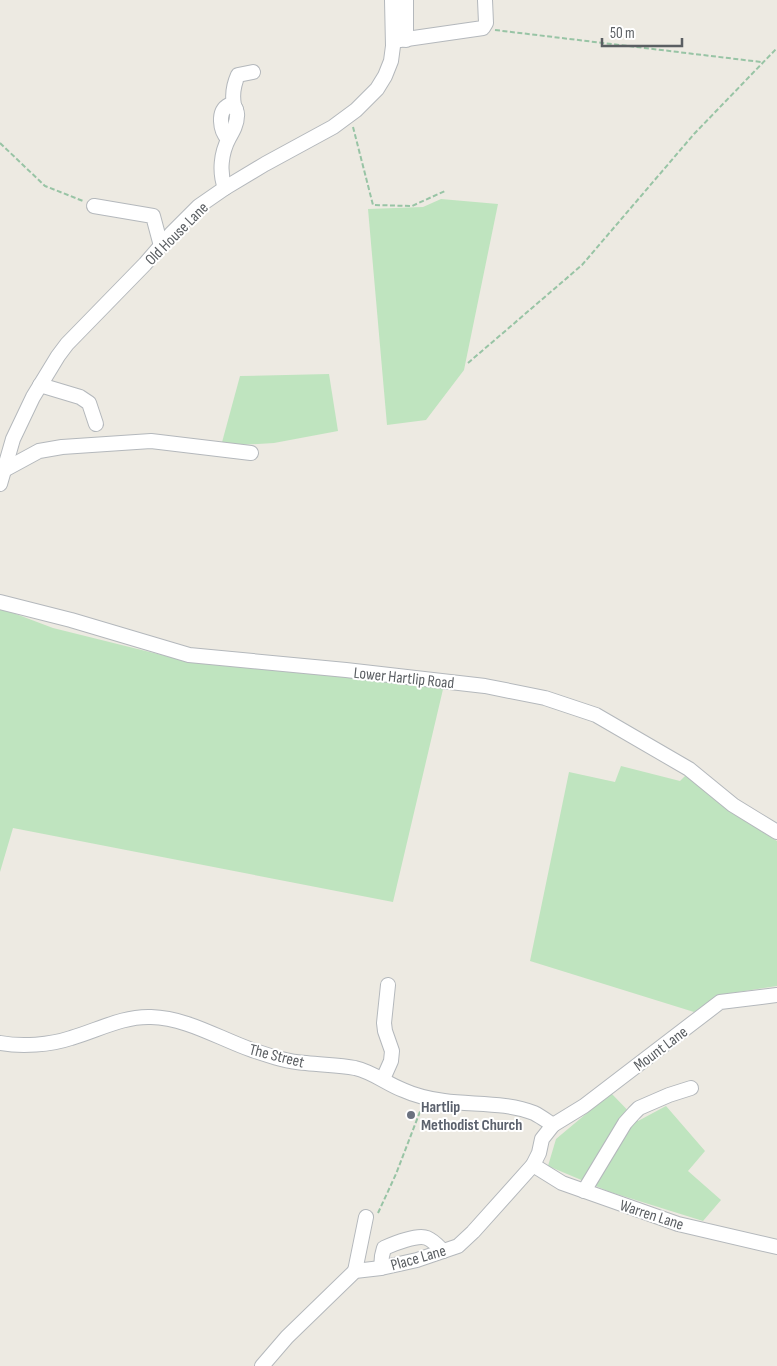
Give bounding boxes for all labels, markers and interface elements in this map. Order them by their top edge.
scale bar [602,15,682,47]
text: 50 m [610,24,635,43]
street label: Old House Lane [141,198,213,270]
street label: Lower Hartlip Road [353,664,455,693]
street label: Mount Lane [630,1023,692,1076]
street label: The Street [247,1040,306,1072]
place label: Hartlip Methodist Church [421,1098,522,1135]
marker: Hartlip Methodist Church [405,1109,417,1121]
street label: Warren Lane [617,1196,686,1235]
street label: Place Lane [389,1242,448,1275]

